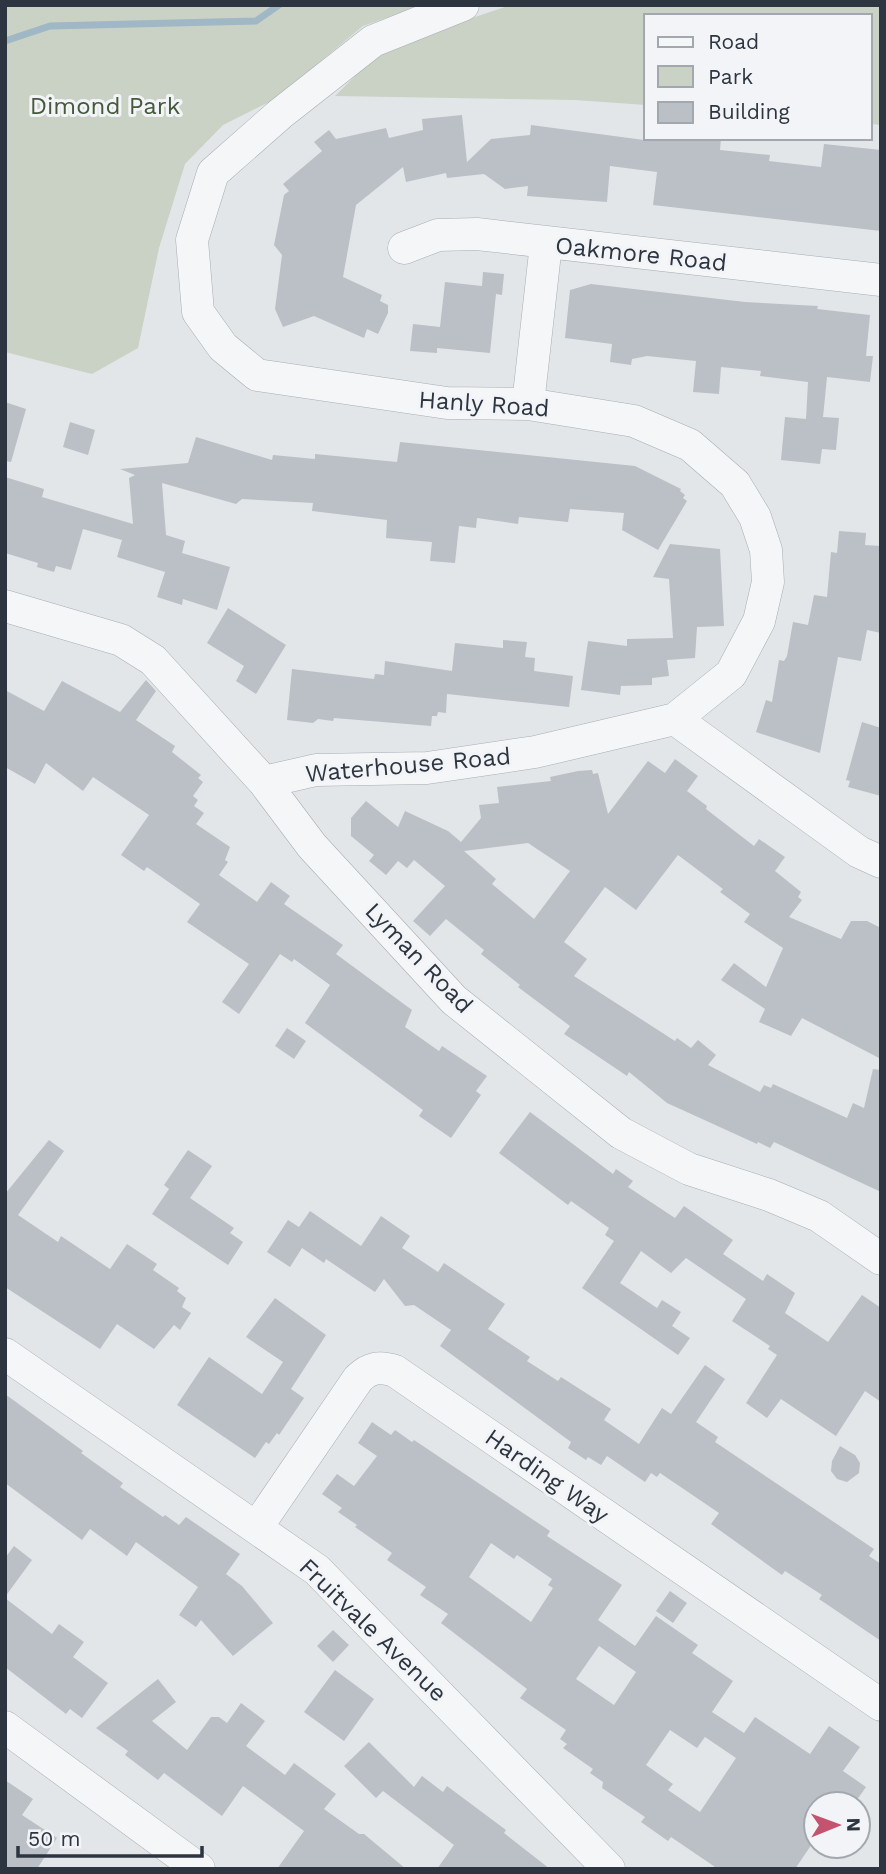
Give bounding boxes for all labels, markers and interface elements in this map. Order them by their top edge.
legend [644,14,872,140]
text: Road [708,29,759,54]
text: Park [708,64,753,89]
park label: Dimond Park [30,92,181,120]
text: Building [708,99,790,124]
street label: Oakmore Road [554,231,728,277]
street label: Hanly Road [418,385,550,423]
street label: Waterhouse Road [304,742,512,788]
street label: Lyman Road [359,897,479,1019]
street label: Harding Way [480,1423,615,1529]
street label: Fruitvale Avenue [294,1553,452,1707]
north arrow [802,1790,872,1860]
scale bar [18,1814,201,1858]
text: N [842,1817,865,1832]
text: 50 m [28,1826,80,1851]

